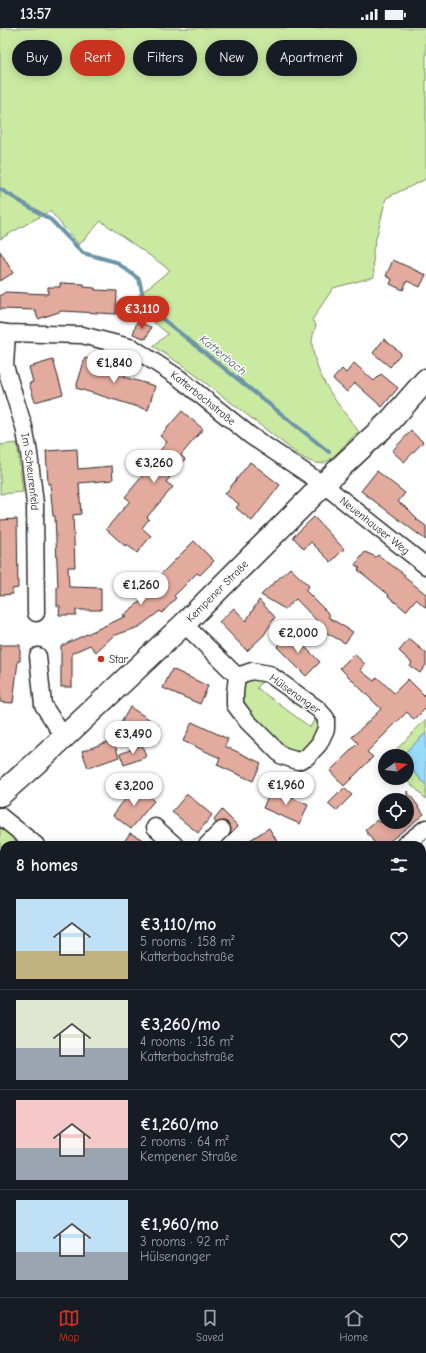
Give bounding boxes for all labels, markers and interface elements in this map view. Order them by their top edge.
text: 13:57 [20,5,51,23]
chip: Buy [12,40,62,76]
chip: Rent [70,40,125,76]
chip: Filters [133,40,197,76]
chip: New [205,40,258,76]
chip: Apartment [266,40,357,76]
pin: €3,110 [109,296,175,330]
text: €3,110 [124,301,160,316]
water label: Katterbach [197,332,249,378]
pin: €1,840 [81,350,147,384]
text: €1,840 [96,355,132,370]
street label: Katterbachstraße [168,368,239,428]
street label: Im Scheurenfeld [19,432,42,510]
pin: €3,260 [121,450,187,484]
text: €3,260 [135,455,173,470]
street label: Neuenhauser Weg [337,494,412,557]
street label: Kempener Straße [183,557,251,625]
pin: €1,260 [108,572,174,606]
text: €1,260 [122,577,160,592]
pin: €2,000 [265,620,331,654]
text: €2,000 [278,625,318,640]
place label: Star [109,653,129,666]
marker: Star [96,654,106,664]
street label: Hülsenanger [267,671,323,717]
pin: €3,490 [100,721,166,755]
text: €3,490 [114,726,152,741]
north arrow [378,749,414,785]
map controls [378,749,414,829]
pin: €1,960 [253,772,319,806]
pin: €3,200 [101,773,167,807]
text: €1,960 [267,777,305,792]
text: €3,200 [114,778,154,793]
button: locate [378,793,414,829]
icon: filters [388,854,410,876]
text: 8 homes [16,856,78,875]
icon: home [48,915,96,963]
text: €3,110/mo [140,915,216,934]
icon: heart [388,928,410,950]
text: 5 rooms · 158 m² [140,934,234,949]
text: Katterbachstraße [140,949,234,964]
text: €3,260/mo [140,1015,220,1034]
icon: home [48,1016,96,1064]
icon: heart [388,1029,410,1051]
text: 4 rooms · 136 m² [140,1034,234,1049]
text: Katterbachstraße [140,1049,234,1064]
text: €1,260/mo [140,1115,219,1134]
icon: home [48,1116,96,1164]
icon: heart [388,1129,410,1151]
text: 2 rooms · 64 m² [140,1134,229,1149]
text: Kempener Straße [140,1149,237,1164]
text: €1,960/mo [140,1215,219,1234]
icon: home [48,1216,96,1264]
icon: heart [388,1229,410,1251]
text: 3 rooms · 92 m² [140,1234,229,1249]
text: Hülsenanger [140,1249,210,1264]
tab: Map [58,1307,80,1344]
tab: Saved [196,1307,224,1344]
tab: Home [340,1307,368,1344]

